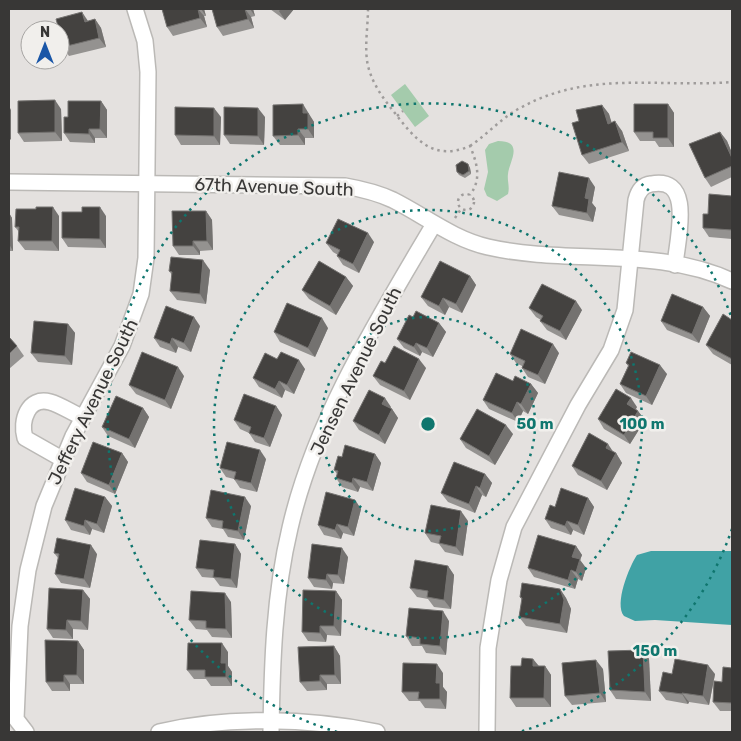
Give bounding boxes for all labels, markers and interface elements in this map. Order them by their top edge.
north arrow [20,20,70,70]
text: N [40,24,50,41]
street label: 67th Avenue South [194,173,354,201]
street label: Jensen Avenue South [306,283,406,459]
street label: Jeffery Avenue South [43,315,143,489]
centre of rings [419,415,437,433]
text: 50 m [517,415,553,433]
text: 100 m [620,415,664,433]
text: 150 m [633,642,677,660]

